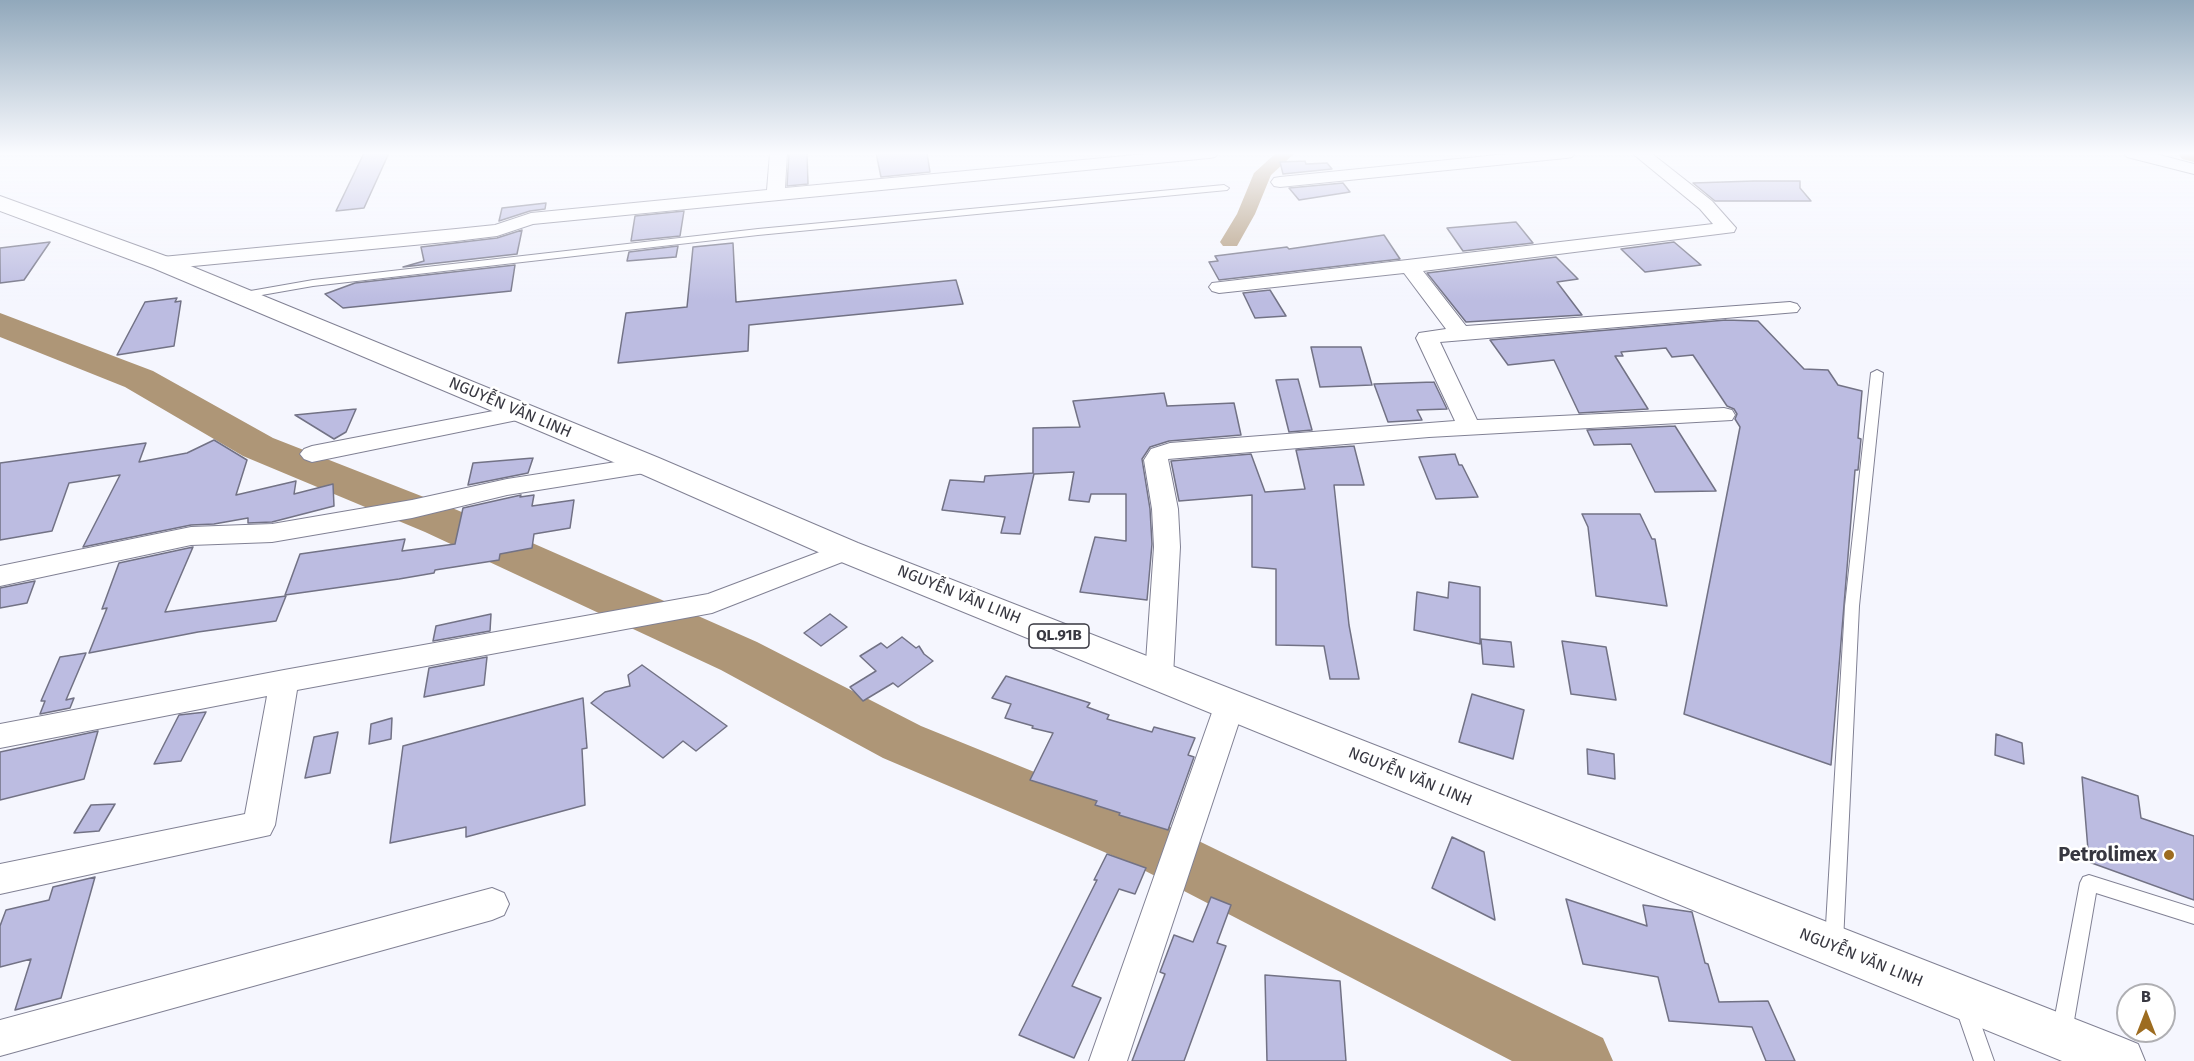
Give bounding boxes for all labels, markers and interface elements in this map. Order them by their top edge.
street label: NGUYỄN VĂN LINH [446,373,574,443]
street label: NGUYỄN VĂN LINH [894,561,1024,629]
road number: QL.91B [1029,624,1089,648]
street label: NGUYỄN VĂN LINH [1345,743,1475,811]
place label: Petrolimex [2058,843,2157,867]
marker: Petrolimex [2162,848,2176,862]
street label: NGUYỄN VĂN LINH [1796,924,1926,992]
north arrow [2116,983,2176,1043]
text: B [2141,987,2151,1006]

